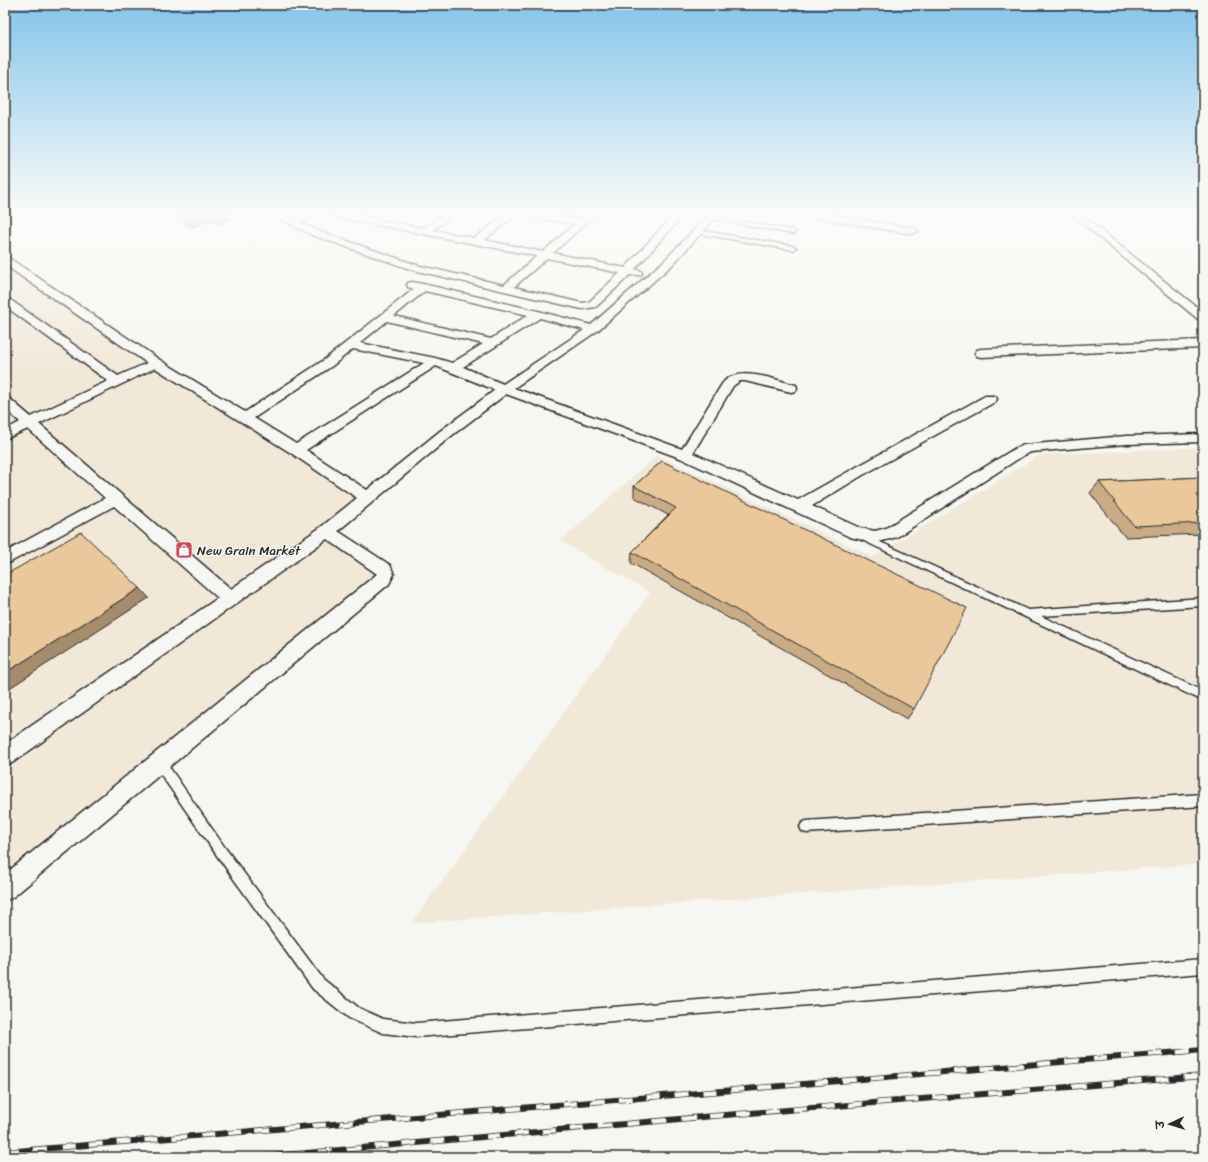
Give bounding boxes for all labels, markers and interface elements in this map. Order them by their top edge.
place label: New Grain Market [197,539,301,562]
shop icon: New Grain Market [174,540,194,560]
north arrow [1150,1104,1190,1144]
text: उ [1151,1119,1170,1130]

